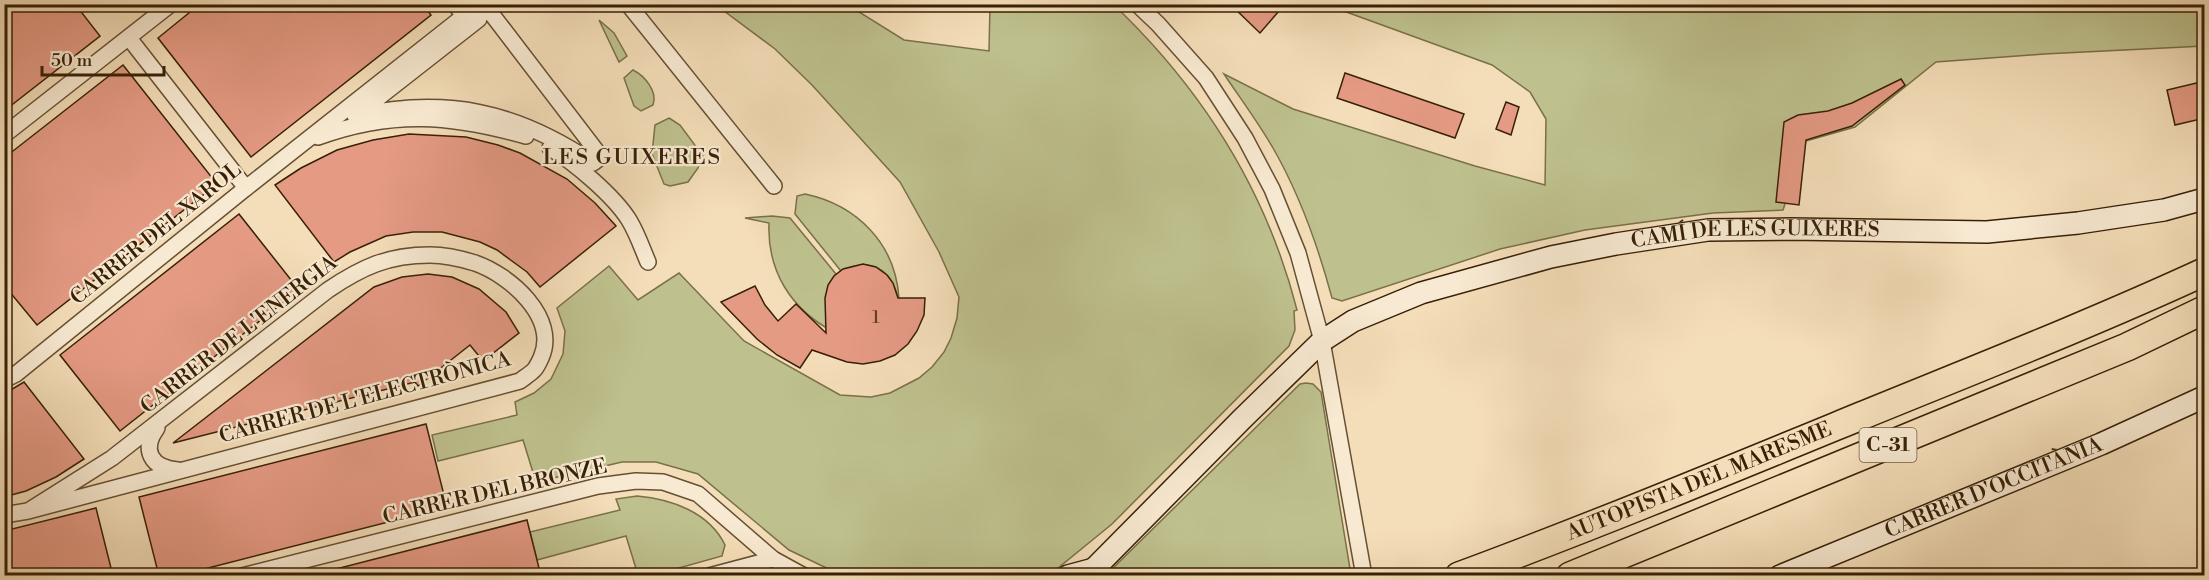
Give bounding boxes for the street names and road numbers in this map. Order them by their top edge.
street label: CARRER DEL XAROL [65,157,247,311]
street label: CAMÍ DE LES GUIXERES [1629,216,1880,255]
street label: CARRER DE L'ENERGIA [135,250,343,420]
street label: CARRER DE L'ELECTRÒNICA [216,343,514,449]
street label: AUTOPISTA DEL MARESME [1562,416,1836,547]
road number: C-31 [1860,428,1916,462]
street label: CARRER D'OCCITÀNIA [1881,432,2107,544]
street label: CARRER DEL BRONZE [380,454,610,530]

